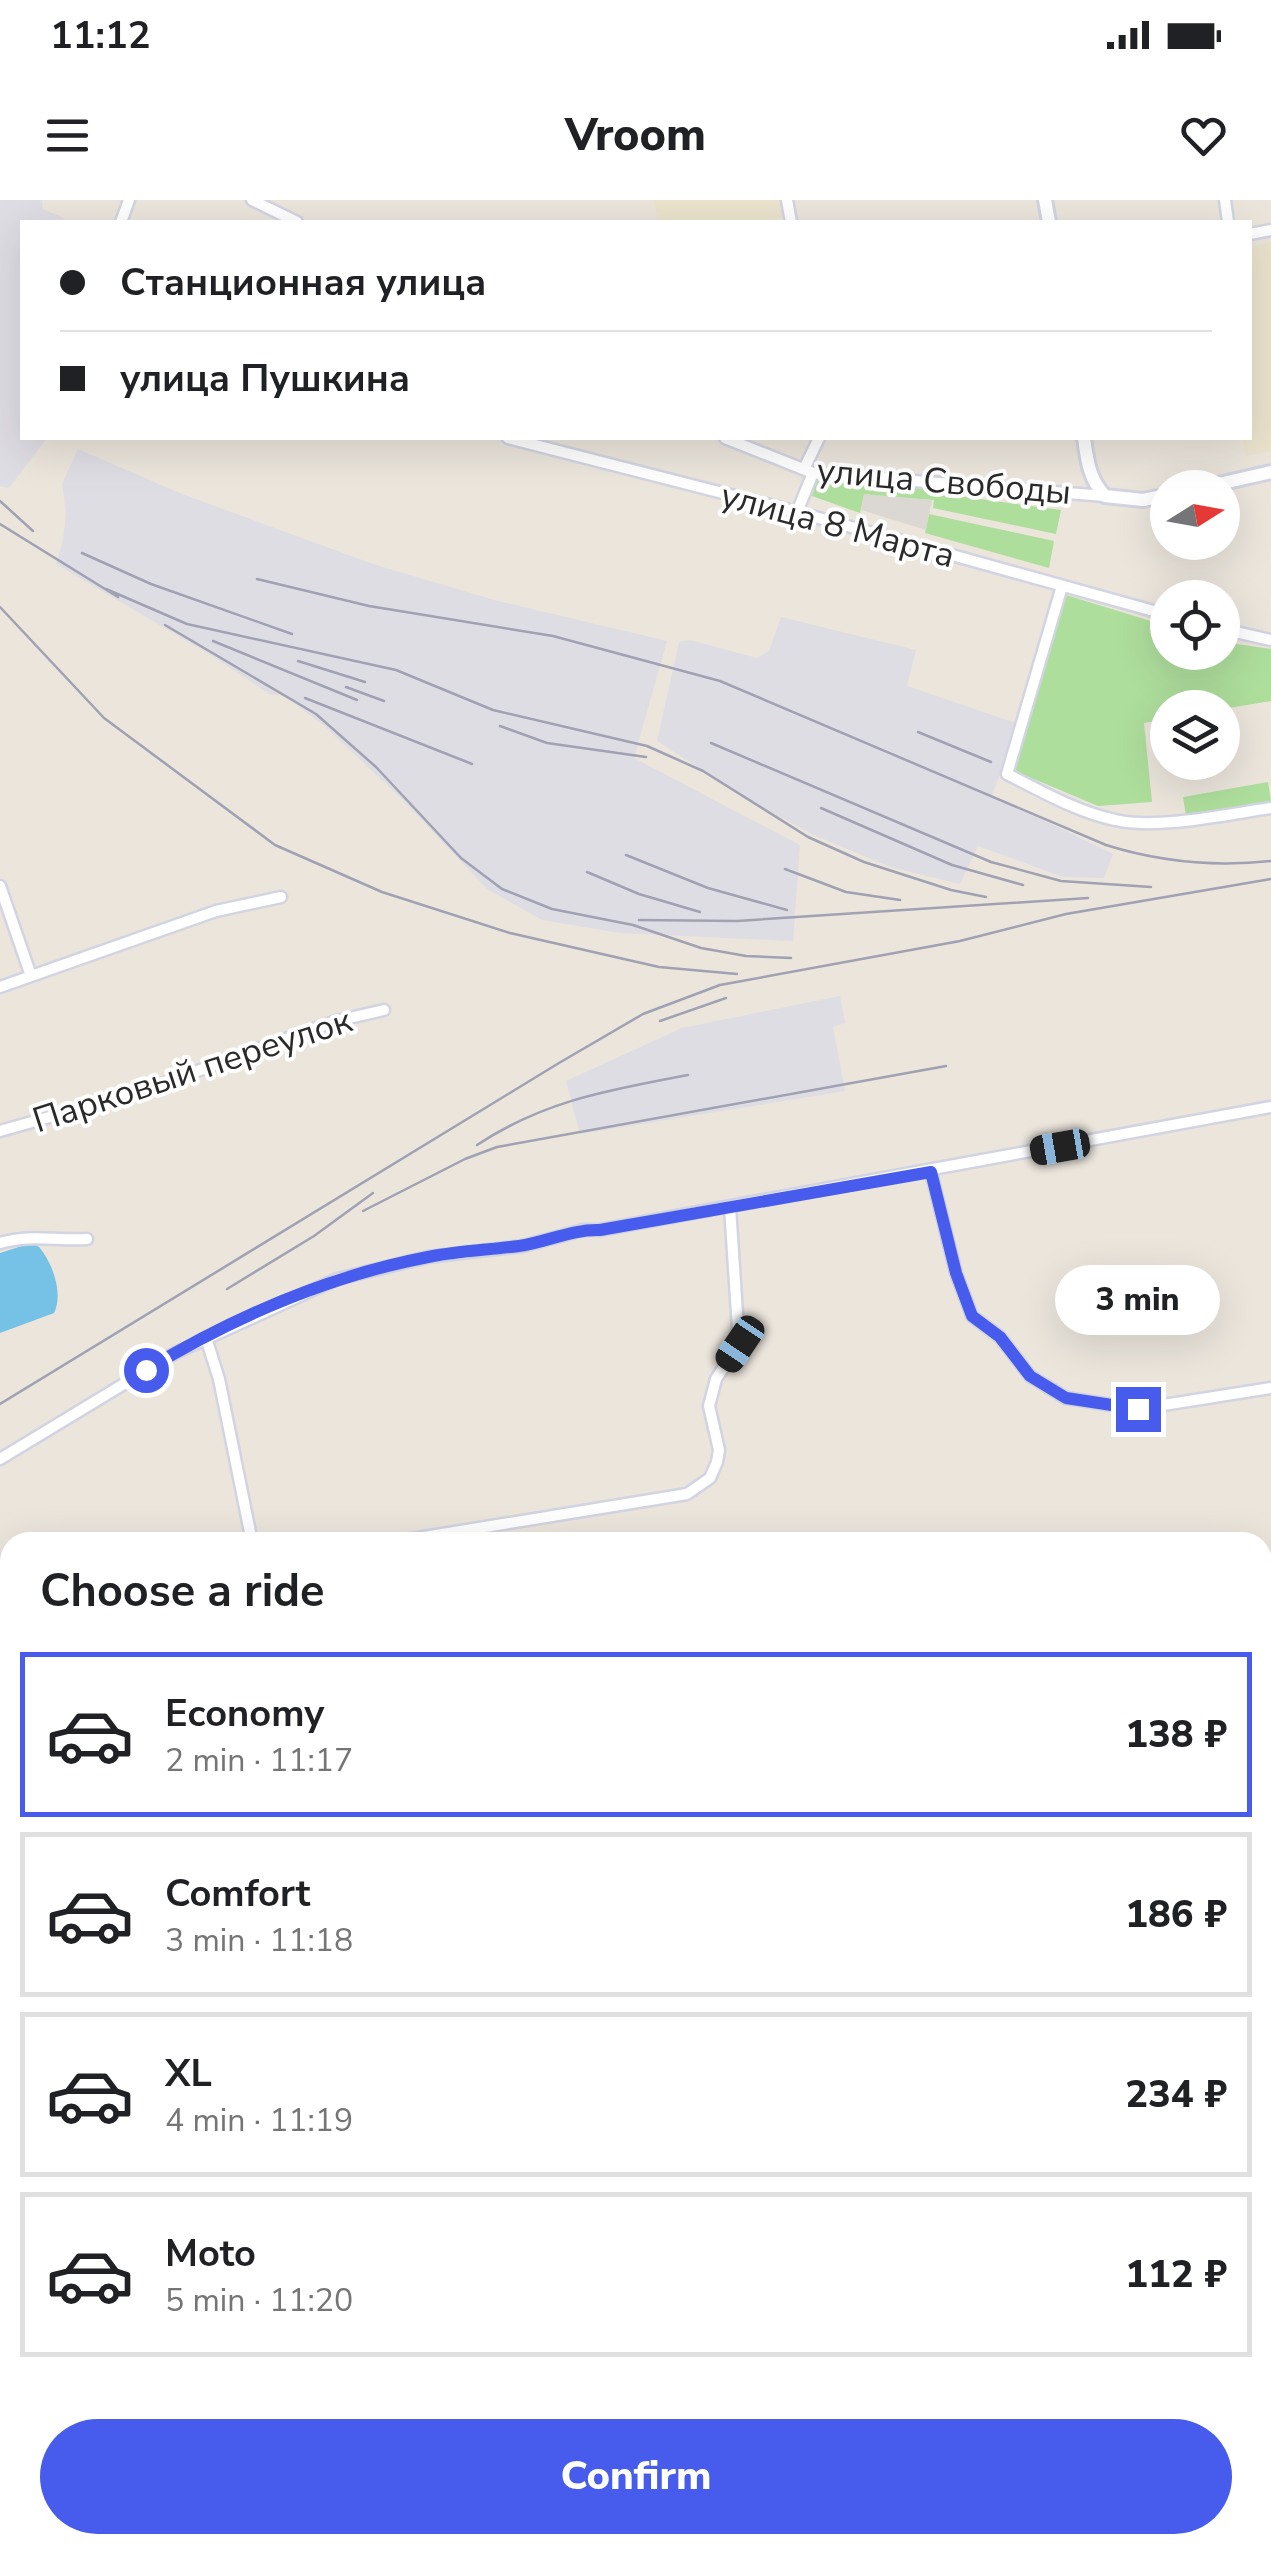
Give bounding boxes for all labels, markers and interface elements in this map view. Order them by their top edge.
text: 11:12 [50,10,151,61]
text: Vroom [565,105,706,166]
icon: menu [40,108,95,163]
icon: heart [1176,108,1231,163]
text: Станционная улица [120,257,486,308]
text: улица Пушкина [120,353,410,404]
street label: улица Свободы [815,447,1073,516]
north arrow [1150,470,1240,560]
map controls [1150,470,1240,780]
street label: улица 8 Марта [716,472,960,579]
button: locate [1150,580,1240,670]
button: layers [1150,690,1240,780]
street label: Парковый переулок [27,997,358,1144]
car [1028,1127,1092,1167]
callout: 3 min [1056,1264,1220,1334]
text: 3 min [1095,1278,1180,1321]
car [711,1311,769,1377]
route start [124,1348,169,1393]
route end [1116,1387,1161,1432]
text: Choose a ride [40,1561,325,1622]
text: Economy [165,1688,324,1739]
icon: car [45,1690,135,1780]
text: 138 ₽ [1125,1709,1227,1760]
text: 2 min · 11:17 [165,1739,353,1782]
text: Comfort [165,1868,310,1919]
icon: car [45,1870,135,1960]
text: 186 ₽ [1125,1889,1227,1940]
text: 3 min · 11:18 [165,1919,353,1962]
text: XL [165,2048,212,2099]
icon: car [45,2050,135,2140]
text: 234 ₽ [1125,2069,1227,2120]
text: 4 min · 11:19 [165,2099,353,2142]
text: Moto [165,2228,256,2279]
icon: car [45,2230,135,2320]
text: 112 ₽ [1125,2249,1227,2300]
text: 5 min · 11:20 [165,2279,353,2322]
button: Confirm [40,2419,1232,2534]

